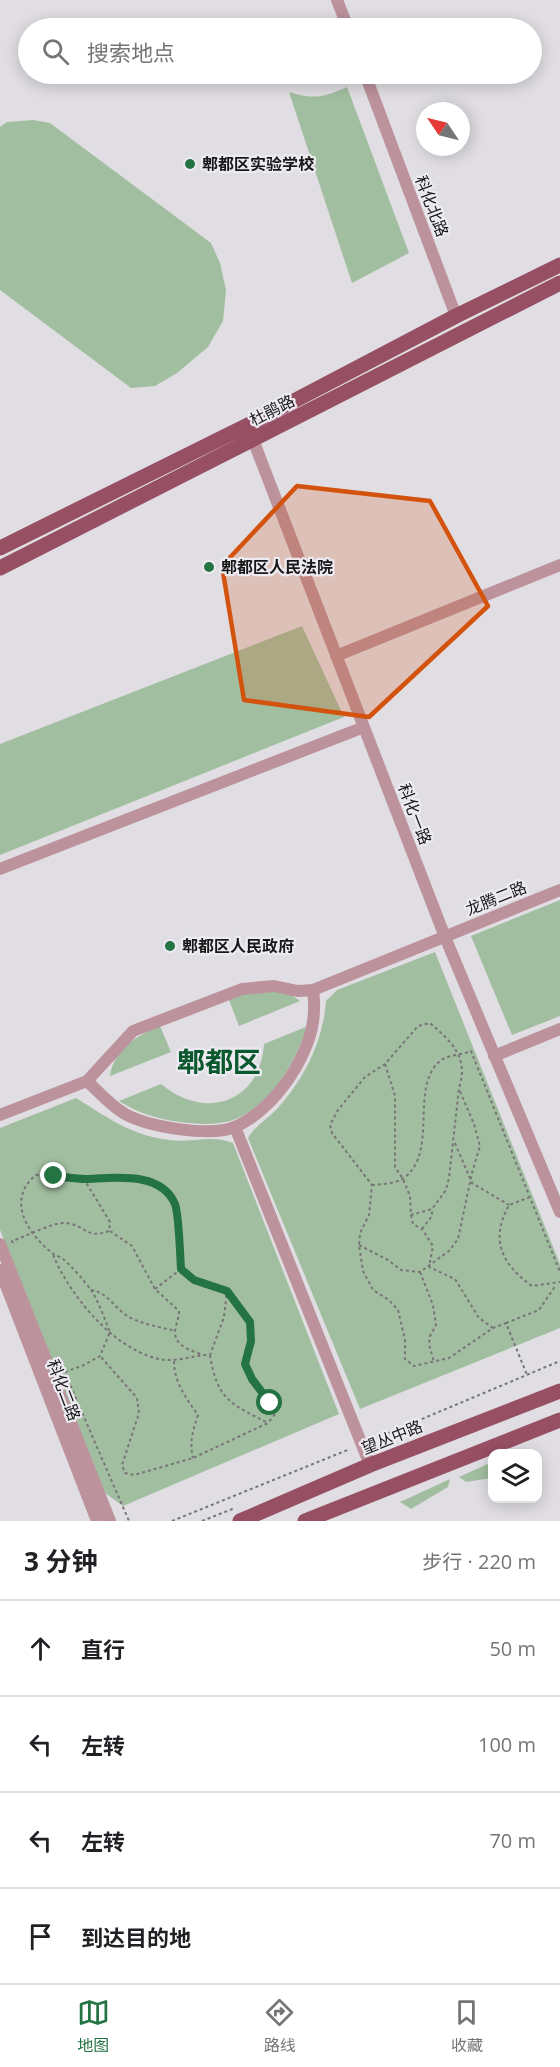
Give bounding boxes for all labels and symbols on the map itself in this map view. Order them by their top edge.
north arrow [416,102,470,156]
place label: 郫都区实验学校 [202,153,315,175]
marker: 郫都区实验学校 [183,157,197,171]
street label: 科化北路 [410,172,454,240]
street label: 杜鹃路 [246,389,298,431]
place label: 郫都区人民法院 [221,556,333,578]
marker: 郫都区人民法院 [202,560,216,574]
street label: 科化一路 [393,780,437,848]
street label: 龙腾二路 [462,876,530,920]
place label: 郫都区人民政府 [182,935,294,957]
marker: 郫都区人民政府 [163,939,177,953]
district label: 郫都区 [177,1042,261,1080]
route end [40,1162,66,1188]
street label: 科化二路 [42,1356,86,1424]
route start [256,1389,282,1415]
street label: 望丛中路 [358,1415,426,1459]

